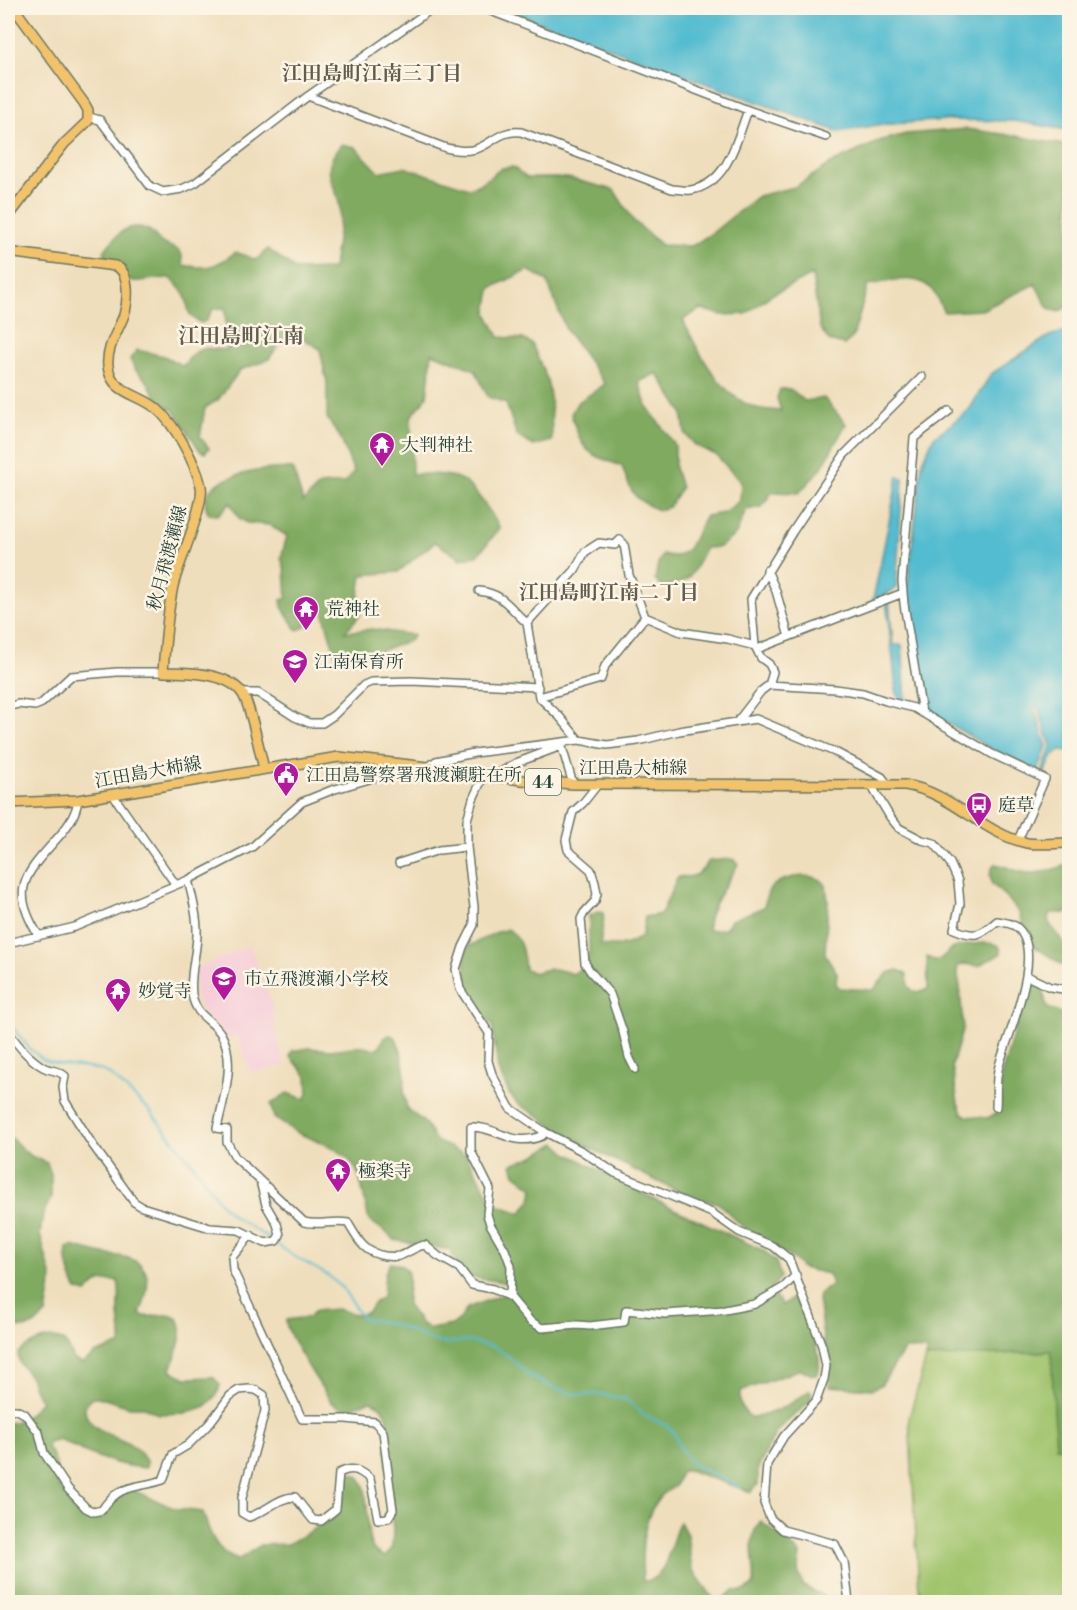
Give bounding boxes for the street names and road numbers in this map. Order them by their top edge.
street label: 秋月飛渡瀬線 [142,503,193,613]
street label: 江田島大柿線 [93,752,203,793]
street label: 江田島大柿線 [579,757,687,780]
road number: 44 [525,769,561,795]

